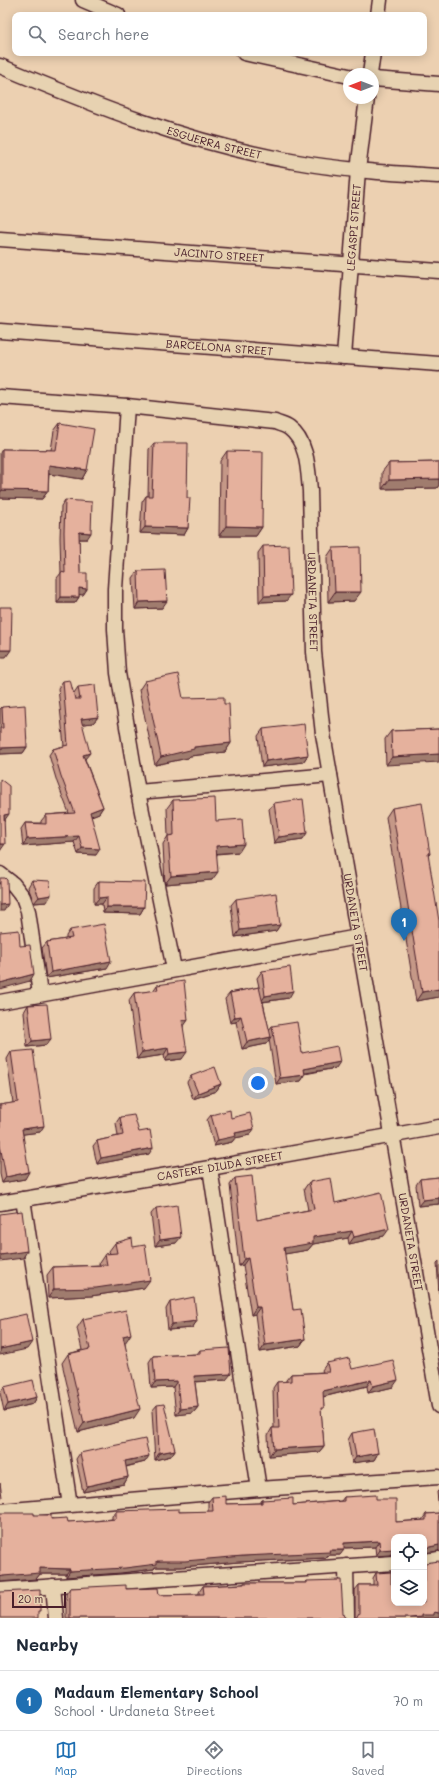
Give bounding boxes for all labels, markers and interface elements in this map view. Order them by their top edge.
search box [12,12,427,56]
icon: search [26,23,48,45]
text: Search here [58,24,149,44]
north arrow [343,68,379,104]
street label: ESGUERRA STREET [165,122,263,162]
street label: LEGASPI STREET [342,183,364,271]
street label: JACINTO STREET [174,244,265,265]
street label: BARCELONA STREET [165,335,274,359]
street label: URDANETA STREET [305,552,322,652]
street label: URDANETA STREET [340,872,372,973]
pin: 1 [391,908,417,941]
your location [248,1073,268,1093]
street label: CASTERE DIUDA STREET [156,1147,284,1184]
street label: URDANETA STREET [395,1192,427,1292]
map controls [391,1534,427,1606]
button: locate [391,1534,427,1570]
button: layers [391,1570,427,1606]
scale bar [12,1590,66,1609]
text: 20 m [18,1591,43,1606]
text: Nearby [16,1633,78,1655]
text: Madaum Elementary School [54,1682,259,1702]
text: 1 [26,1692,32,1709]
text: 70 m [393,1692,423,1709]
text: School · Urdaneta Street [54,1702,215,1719]
tab: Map [55,1739,77,1778]
tab: Directions [186,1739,242,1778]
tab: Saved [352,1739,384,1778]

